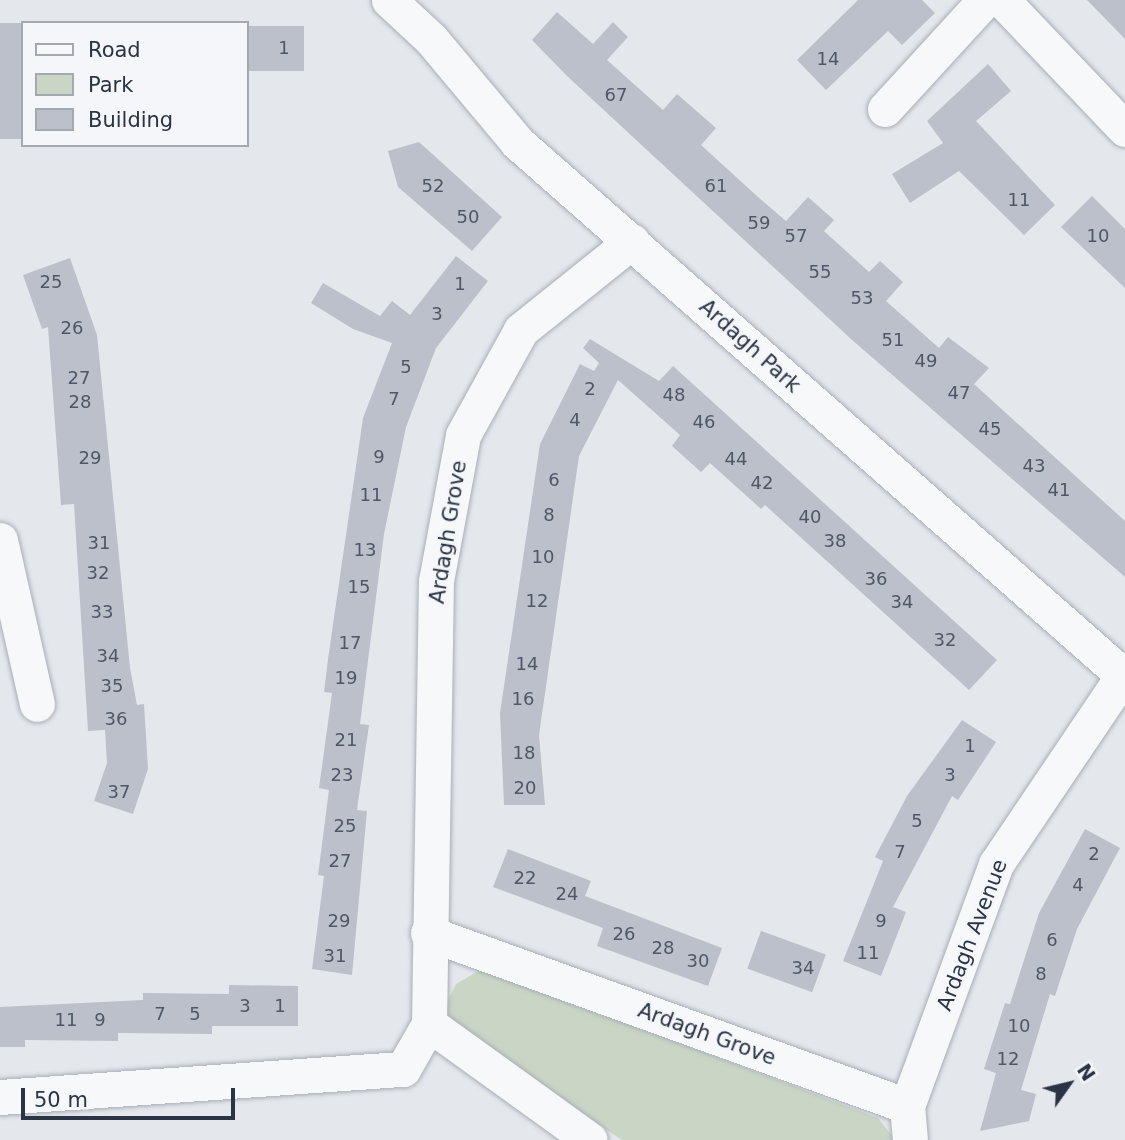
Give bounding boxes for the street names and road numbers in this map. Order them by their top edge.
street label: Ardagh Park [694,294,806,398]
street label: Ardagh Grove [424,459,472,605]
street label: Ardagh Avenue [932,856,1012,1014]
street label: Ardagh Grove [635,997,779,1071]

